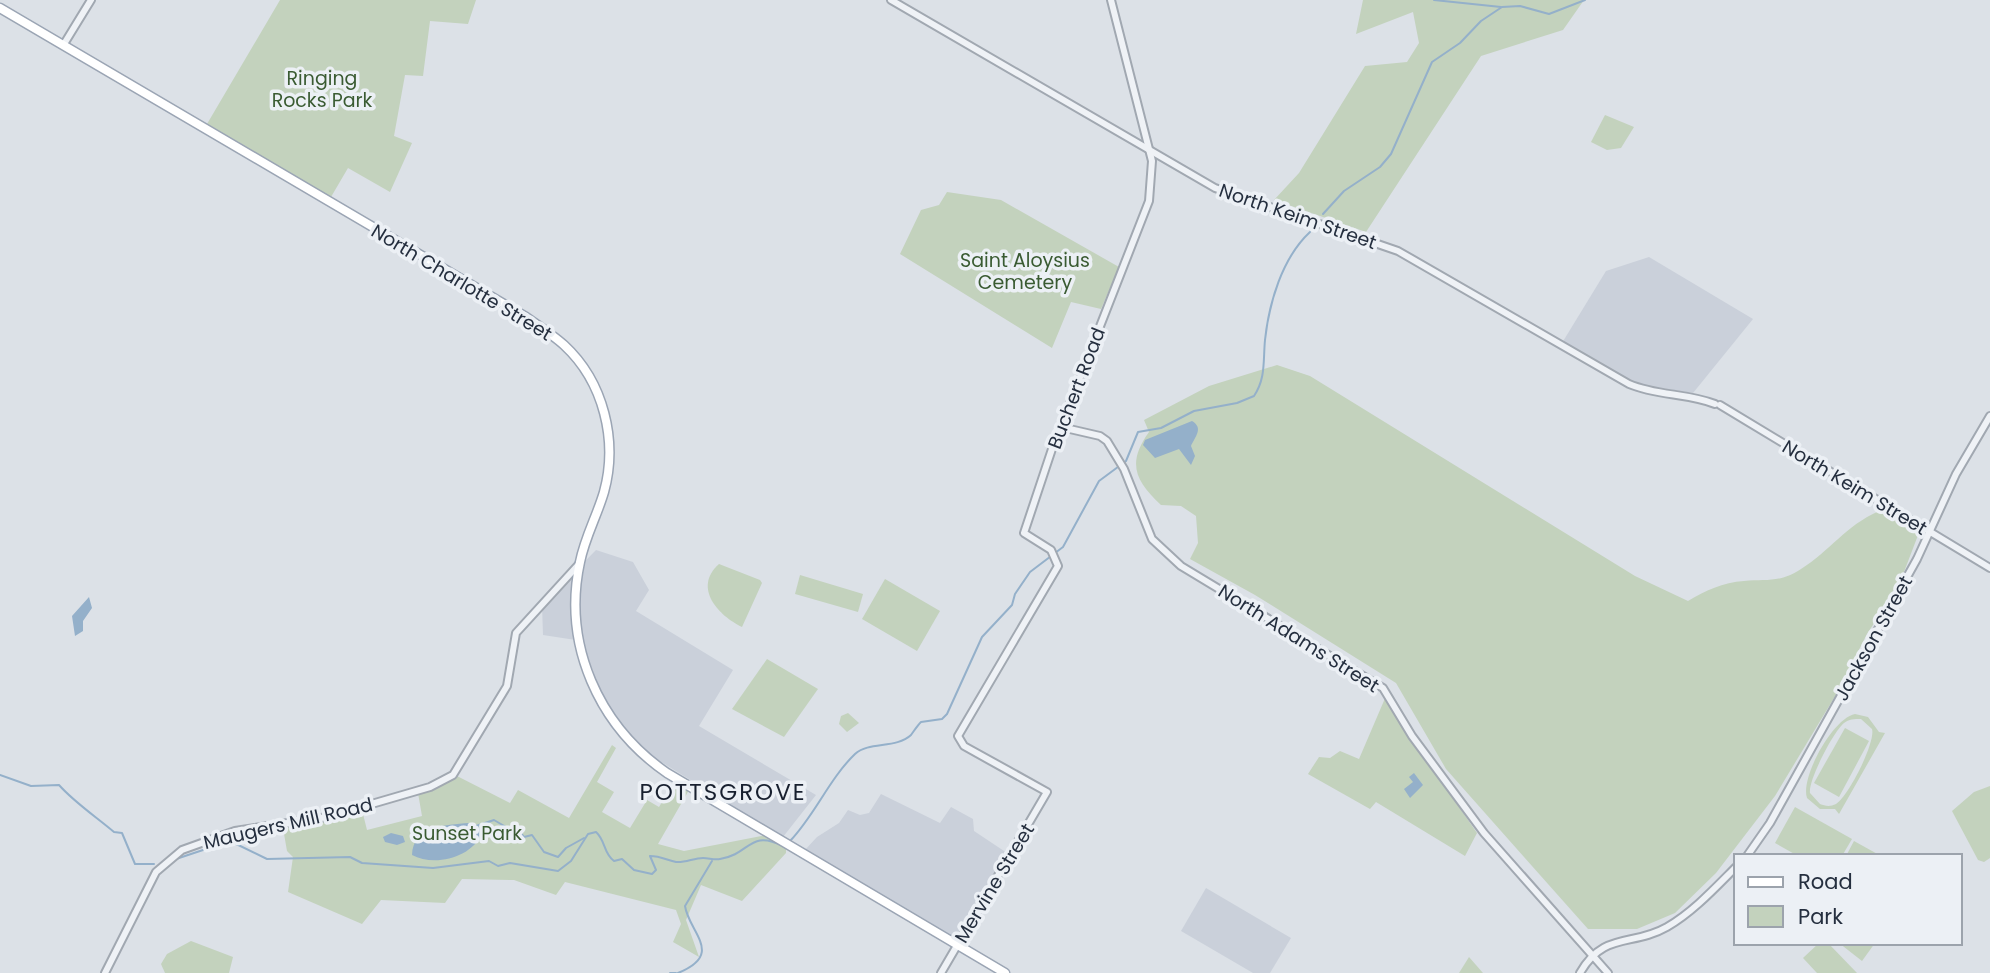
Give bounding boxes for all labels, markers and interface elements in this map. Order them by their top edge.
park label: Ringing Rocks Park [272,65,373,114]
street label: North Keim Street [1215,177,1380,256]
street label: North Charlotte Street [366,218,557,347]
park label: Saint Aloysius Cemetery [960,247,1090,296]
street label: Buchert Road [1041,324,1112,453]
street label: North Keim Street [1777,433,1932,541]
street label: Jackson Street [1828,571,1919,706]
street label: North Adams Street [1213,578,1385,699]
district label: POTTSGROVE [639,776,807,808]
street label: Maugers Mill Road [201,791,375,856]
street label: Mervine Street [948,818,1041,948]
park label: Sunset Park [412,820,522,847]
legend [1734,854,1962,945]
text: Road [1798,867,1853,896]
text: Park [1798,902,1843,931]

